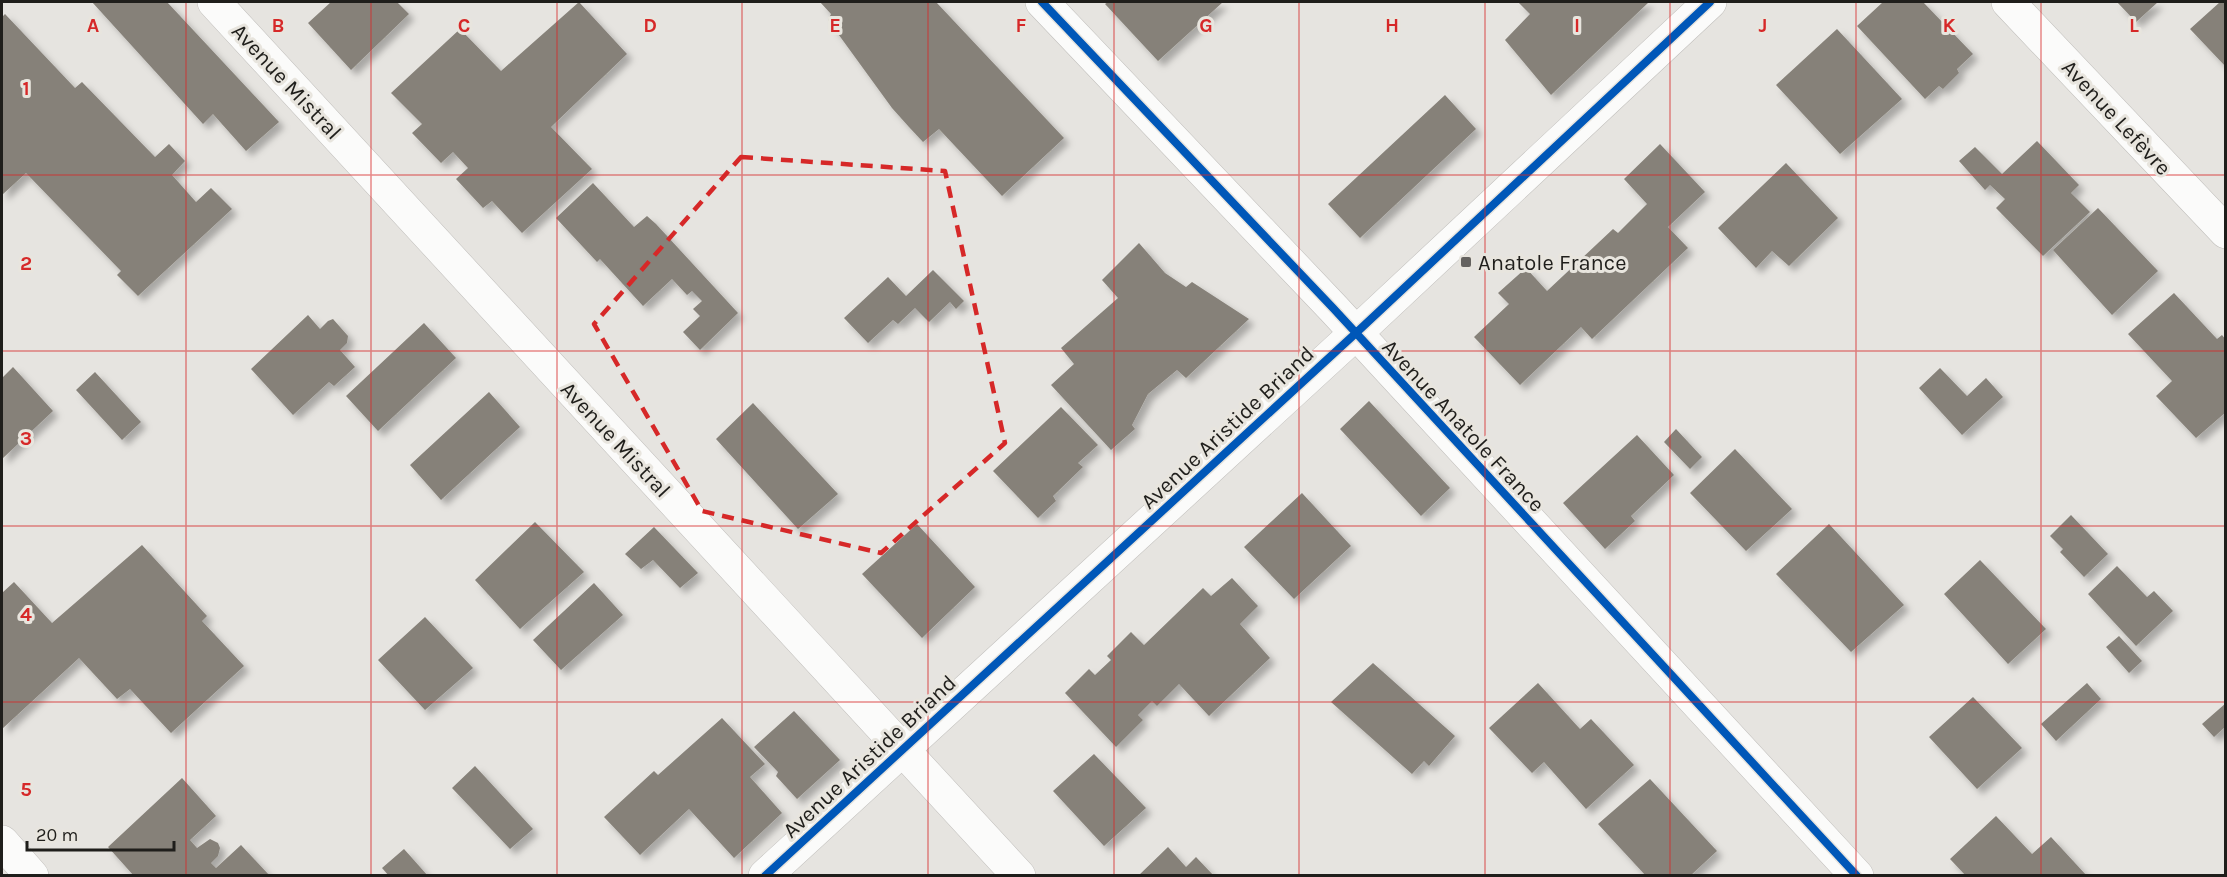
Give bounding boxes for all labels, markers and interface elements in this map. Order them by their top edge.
text: A [87,14,100,37]
text: B [272,14,284,37]
text: C [458,14,470,37]
text: D [643,14,657,37]
text: E [829,14,841,37]
text: F [1016,14,1027,37]
text: G [1199,14,1213,37]
text: H [1385,14,1399,37]
text: I [1574,14,1580,37]
text: J [1759,14,1767,37]
text: K [1942,14,1956,37]
text: L [2129,14,2139,37]
street label: Avenue Mistral [226,18,347,145]
street label: Avenue Lefèvre [2056,55,2176,181]
text: 1 [22,77,30,100]
place label: Anatole France [1478,250,1627,276]
text: 2 [20,252,32,275]
marker: Anatole France [1459,255,1473,269]
street label: Avenue Anatole France [1377,334,1550,517]
street label: Avenue Aristide Briand [1136,341,1320,515]
street label: Avenue Mistral [555,376,676,503]
text: 3 [20,427,32,450]
text: 4 [20,603,32,626]
street label: Avenue Aristide Briand [778,670,962,844]
text: 5 [20,778,32,801]
scale bar [27,814,174,852]
text: 20 m [36,824,78,846]

